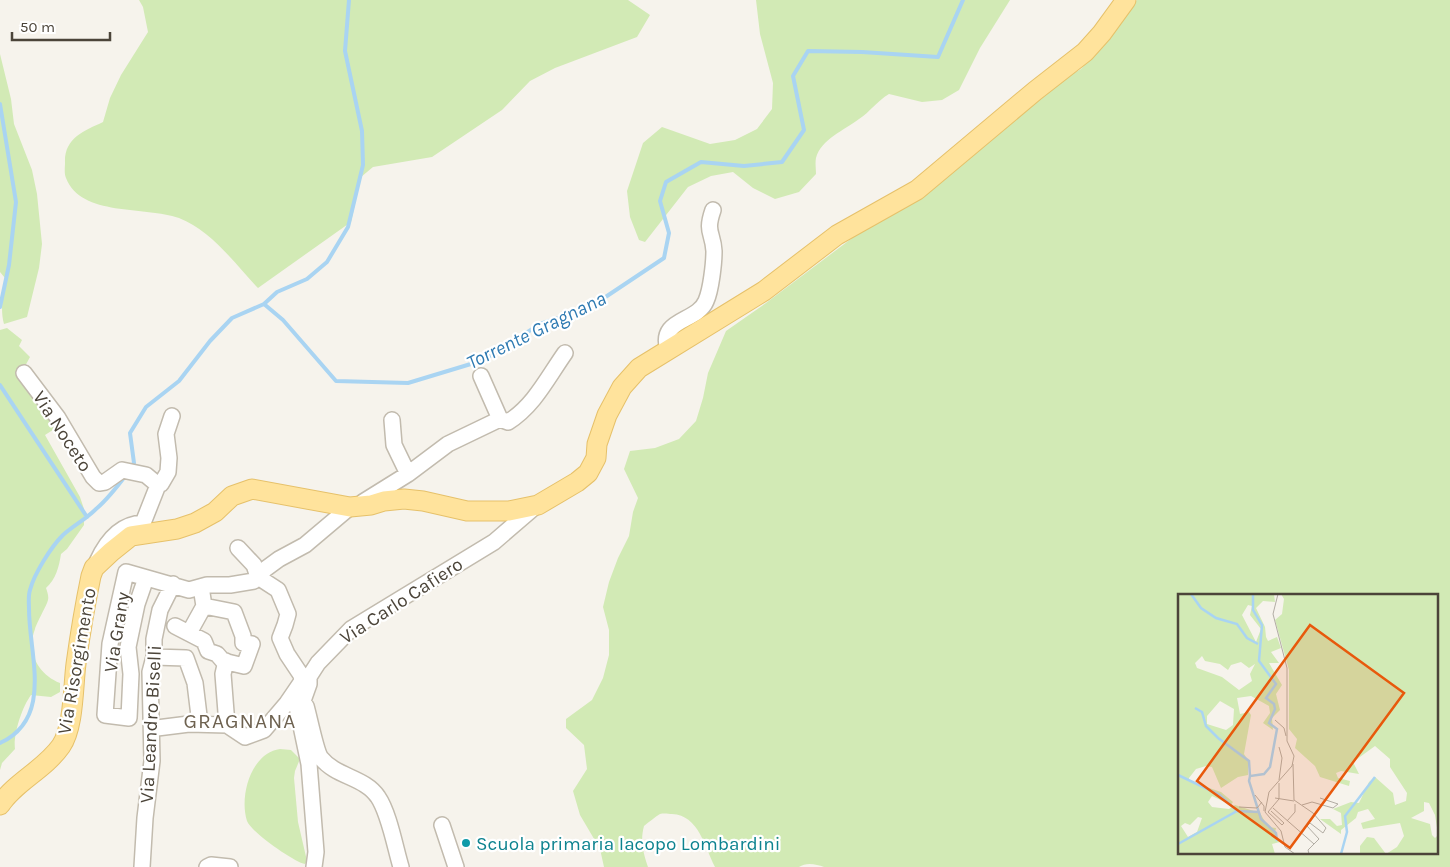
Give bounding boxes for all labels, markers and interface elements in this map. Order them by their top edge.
scale bar [12,10,110,42]
text: 50 m [20,18,55,36]
water label: Torrente Gragnana [463,287,610,374]
street label: Via Noceto [28,387,96,476]
street label: Via Carlo Cafiero [336,553,467,649]
street label: Via Risorgimento [53,586,101,736]
street label: Via Grany [100,590,134,674]
inset map [1178,594,1438,854]
street label: Via Leandro Biselli [136,644,166,804]
district label: GRAGNANA [184,709,296,733]
place label: Scuola primaria Iacopo Lombardini [476,833,781,855]
marker: Scuola primaria Iacopo Lombardini [460,837,472,849]

